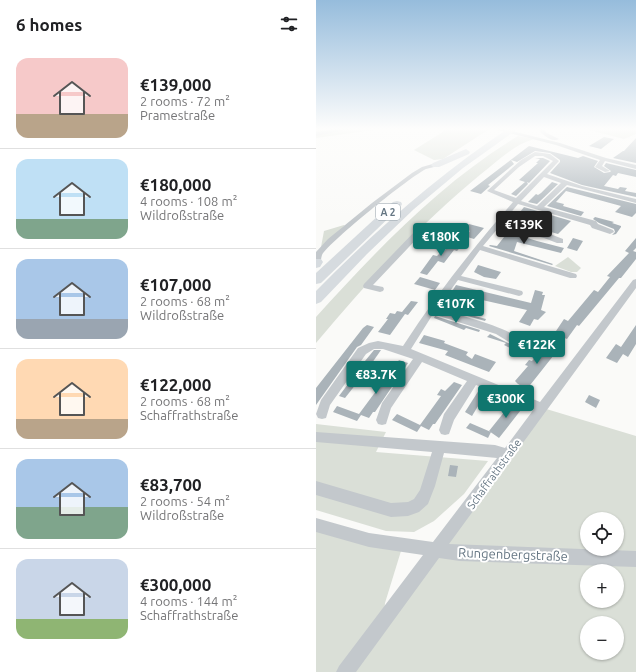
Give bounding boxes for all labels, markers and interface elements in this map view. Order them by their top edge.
icon: filters [278,13,300,35]
text: 6 homes [16,15,82,34]
icon: home [48,74,96,122]
text: €139,000 [140,75,211,94]
text: 2 rooms · 72 m² [140,94,230,108]
text: Pramestraße [140,108,215,122]
icon: home [48,175,96,223]
text: €180,000 [140,175,211,194]
text: 4 rooms · 108 m² [140,194,237,208]
road number: A 2 [376,204,400,220]
text: Wildroßstraße [140,208,224,222]
pin: €139K [496,211,552,245]
text: €139K [505,217,543,231]
pin: €180K [413,223,469,257]
text: €180K [422,229,460,243]
icon: home [48,275,96,323]
text: €107,000 [140,275,211,294]
pin: €107K [428,290,484,324]
text: 2 rooms · 68 m² [140,294,230,308]
text: €107K [437,296,475,310]
text: Wildroßstraße [140,308,224,322]
pin: €122K [509,331,565,365]
text: €122K [518,337,556,351]
pin: €83.7K [343,361,409,395]
text: €83.7K [355,367,397,381]
icon: home [48,375,96,423]
text: €122,000 [140,375,211,394]
pin: €300K [478,385,534,419]
text: €300K [487,391,525,405]
text: 2 rooms · 68 m² [140,394,230,408]
text: Schaffrathstraße [140,408,238,422]
street label: Schaffrathstraße [465,437,523,511]
icon: home [48,475,96,523]
text: €83,700 [140,475,202,494]
text: 2 rooms · 54 m² [140,494,230,508]
text: Wildroßstraße [140,508,224,522]
map controls [580,512,624,660]
button: locate [580,512,624,556]
street label: Rungenbergstraße [458,545,568,563]
button: + [580,564,624,608]
icon: home [48,575,96,623]
text: €300,000 [140,575,211,594]
text: 4 rooms · 144 m² [140,594,237,608]
text: Schaffrathstraße [140,608,238,622]
button: − [580,616,624,660]

